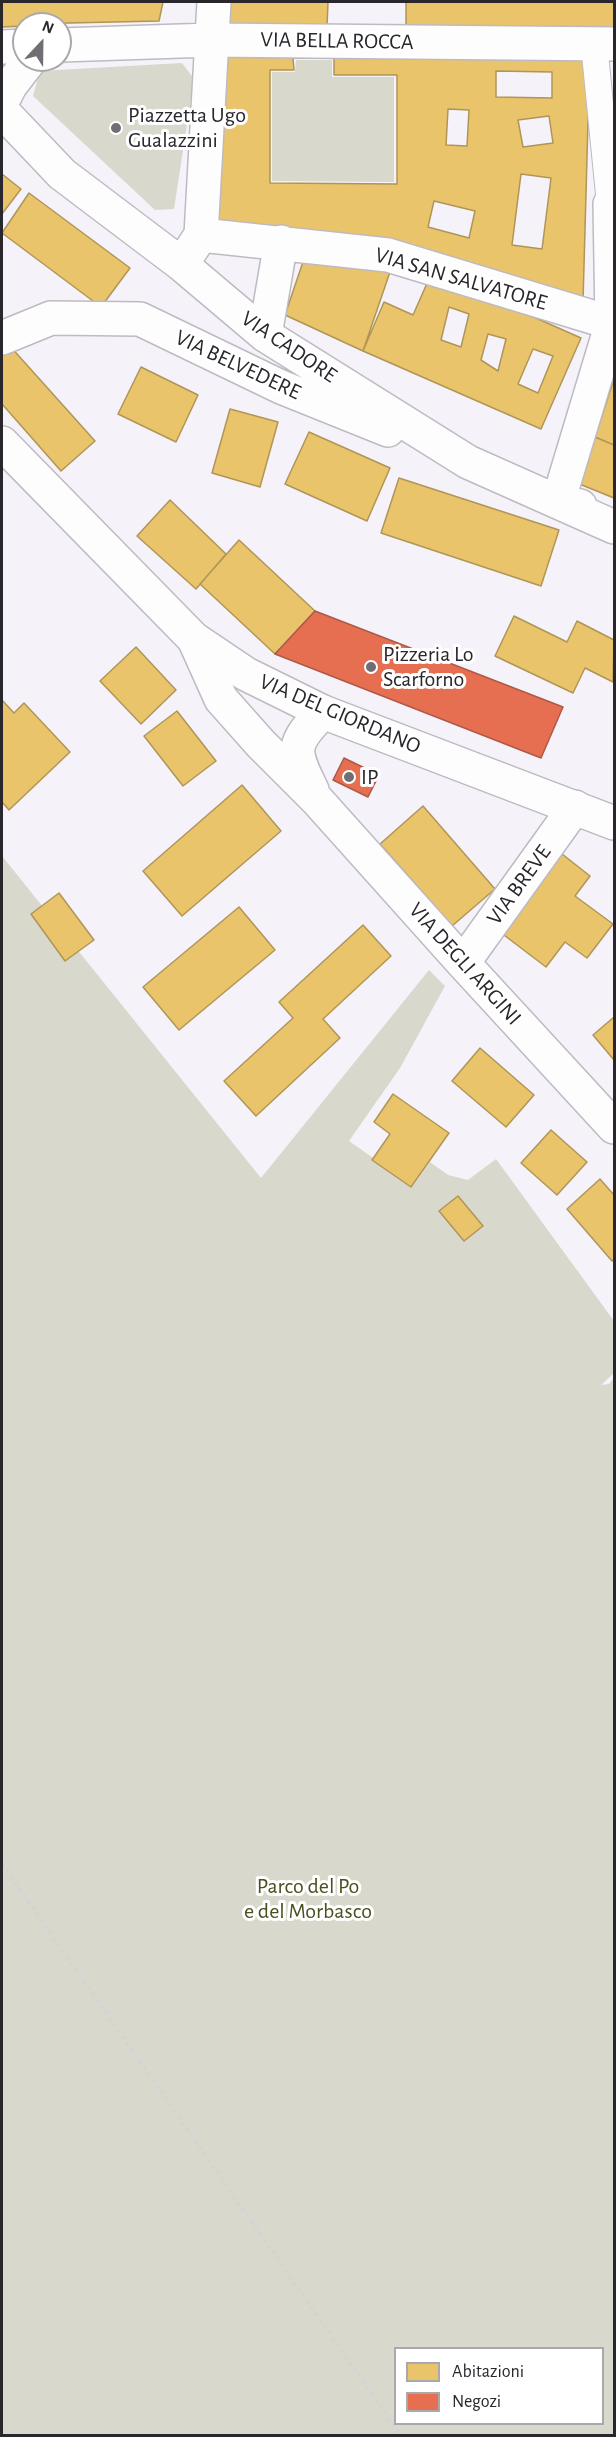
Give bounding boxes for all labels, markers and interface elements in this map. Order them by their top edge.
north arrow [12,12,72,72]
text: N [40,18,56,37]
street label: VIA BELLA ROCCA [260,26,414,56]
place label: Piazzetta Ugo Gualazzini [128,102,246,154]
marker: Piazzetta Ugo Gualazzini [109,121,123,135]
street label: VIA SAN SALVATORE [372,242,550,316]
street label: VIA CADORE [236,305,342,389]
street label: VIA BELVEDERE [171,324,305,406]
place label: Pizzeria Lo Scarforno [383,641,474,692]
marker: Pizzeria Lo Scarforno [364,660,378,674]
street label: VIA DEL GIORDANO [255,668,425,760]
place label: IP [361,764,378,790]
marker: IP [342,770,356,784]
street label: VIA BREVE [481,840,557,930]
street label: VIA DEGLI ARGINI [403,897,527,1031]
park label: Parco del Po e del Morbasco [244,1873,372,1924]
legend [394,2347,604,2425]
text: Abitazioni [452,2363,524,2381]
text: Negozi [452,2393,501,2411]

